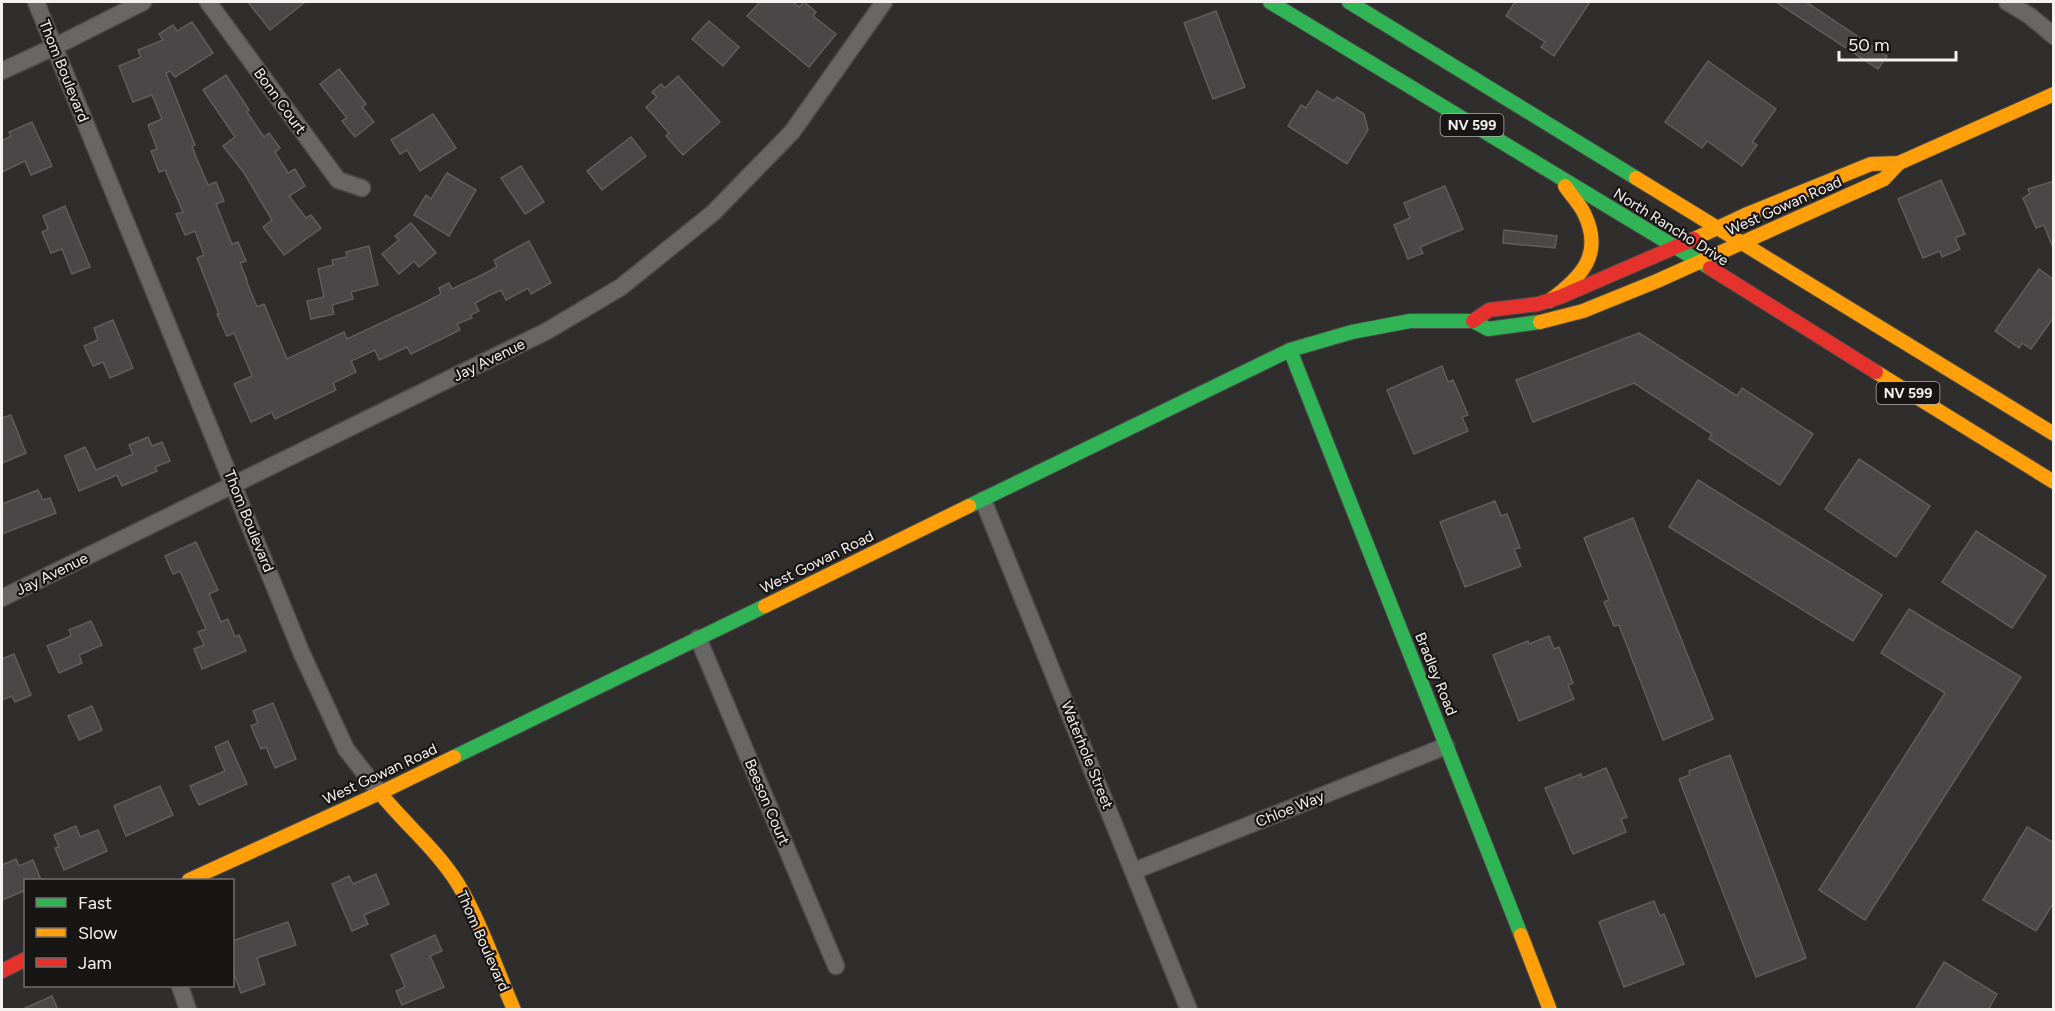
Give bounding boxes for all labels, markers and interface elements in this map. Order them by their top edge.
street label: Thom Boulevard [35,17,93,125]
scale bar [1839,24,1956,62]
text: 50 m [1848,34,1890,56]
street label: Bonn Court [250,65,310,138]
road number: NV 599 [1440,114,1504,136]
street label: West Gowan Road [1724,173,1844,239]
street label: North Rancho Drive [1610,184,1732,270]
street label: Jay Avenue [450,335,528,385]
road number: NV 599 [1876,382,1940,404]
street label: Thom Boulevard [220,467,278,575]
street label: West Gowan Road [757,527,877,597]
street label: Jay Avenue [13,549,91,599]
street label: Bradley Road [1411,630,1461,718]
street label: Waterhole Street [1057,698,1117,812]
street label: West Gowan Road [320,740,440,808]
street label: Beeson Court [741,756,793,848]
street label: Chloe Way [1253,787,1327,831]
legend [24,879,234,987]
street label: Thom Boulevard [453,888,513,994]
text: Fast [78,892,112,914]
text: Slow [78,922,117,944]
text: Jam [78,952,112,974]

